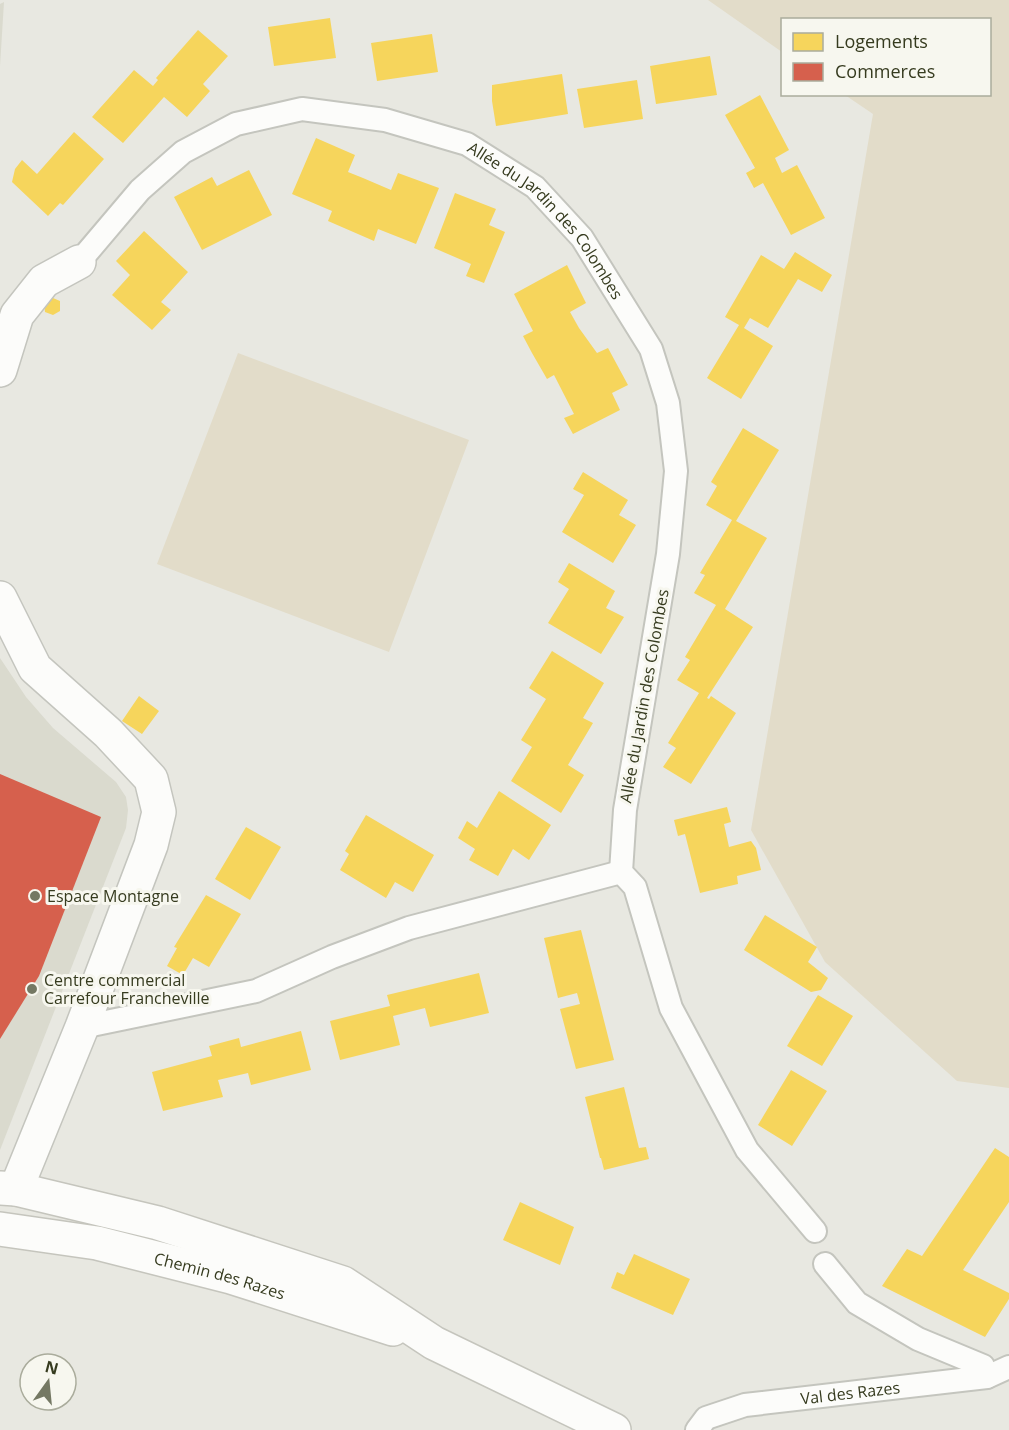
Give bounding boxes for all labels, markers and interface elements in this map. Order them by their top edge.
legend [781,18,991,96]
text: Logements [835,29,928,53]
text: Commerces [835,59,935,83]
street label: Allée du Jardin des Colombes [464,136,628,303]
street label: Allée du Jardin des Colombes [614,587,674,805]
place label: Espace Montagne [47,885,179,907]
marker: Espace Montagne [28,889,42,903]
place label: Centre commercial Carrefour Francheville [44,969,210,1009]
marker: Centre commercial Carrefour Francheville [25,982,39,996]
street label: Chemin des Razes [152,1247,288,1305]
north arrow [18,1352,78,1412]
text: N [43,1355,61,1380]
street label: Val des Razes [799,1376,901,1410]

